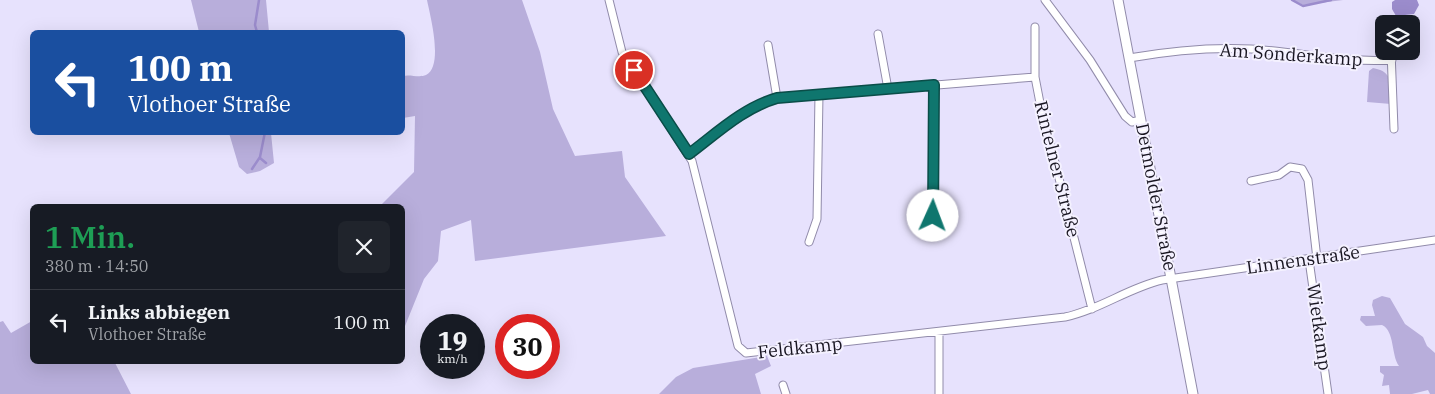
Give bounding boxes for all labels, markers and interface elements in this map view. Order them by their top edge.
map controls [1375,15,1420,60]
button: layers [1375,15,1420,60]
street label: Am Sonderkamp [1219,38,1363,71]
text: 100 m [128,45,233,91]
pin [613,49,655,91]
icon: left [45,50,110,115]
icon: arrive [620,56,648,84]
text: Vlothoer Straße [128,89,291,118]
street label: Rintelner Straße [1029,98,1086,240]
street label: Detmolder Straße [1131,121,1182,273]
position arrow [906,189,958,241]
text: 1 Min. [45,217,135,256]
button: close [338,221,390,273]
street label: Linnenstraße [1245,240,1361,279]
text: 380 m · 14:50 [45,256,148,276]
street label: Wietkamp [1302,282,1337,372]
text: Links abbiegen [88,300,230,324]
icon: left [45,308,73,336]
text: 100 m [333,310,390,334]
speed limit sign: 30 [495,314,560,379]
text: Vlothoer Straße [88,324,206,344]
text: 19 [437,324,468,357]
street label: Feldkamp [756,332,843,363]
text: km/h [437,351,468,366]

